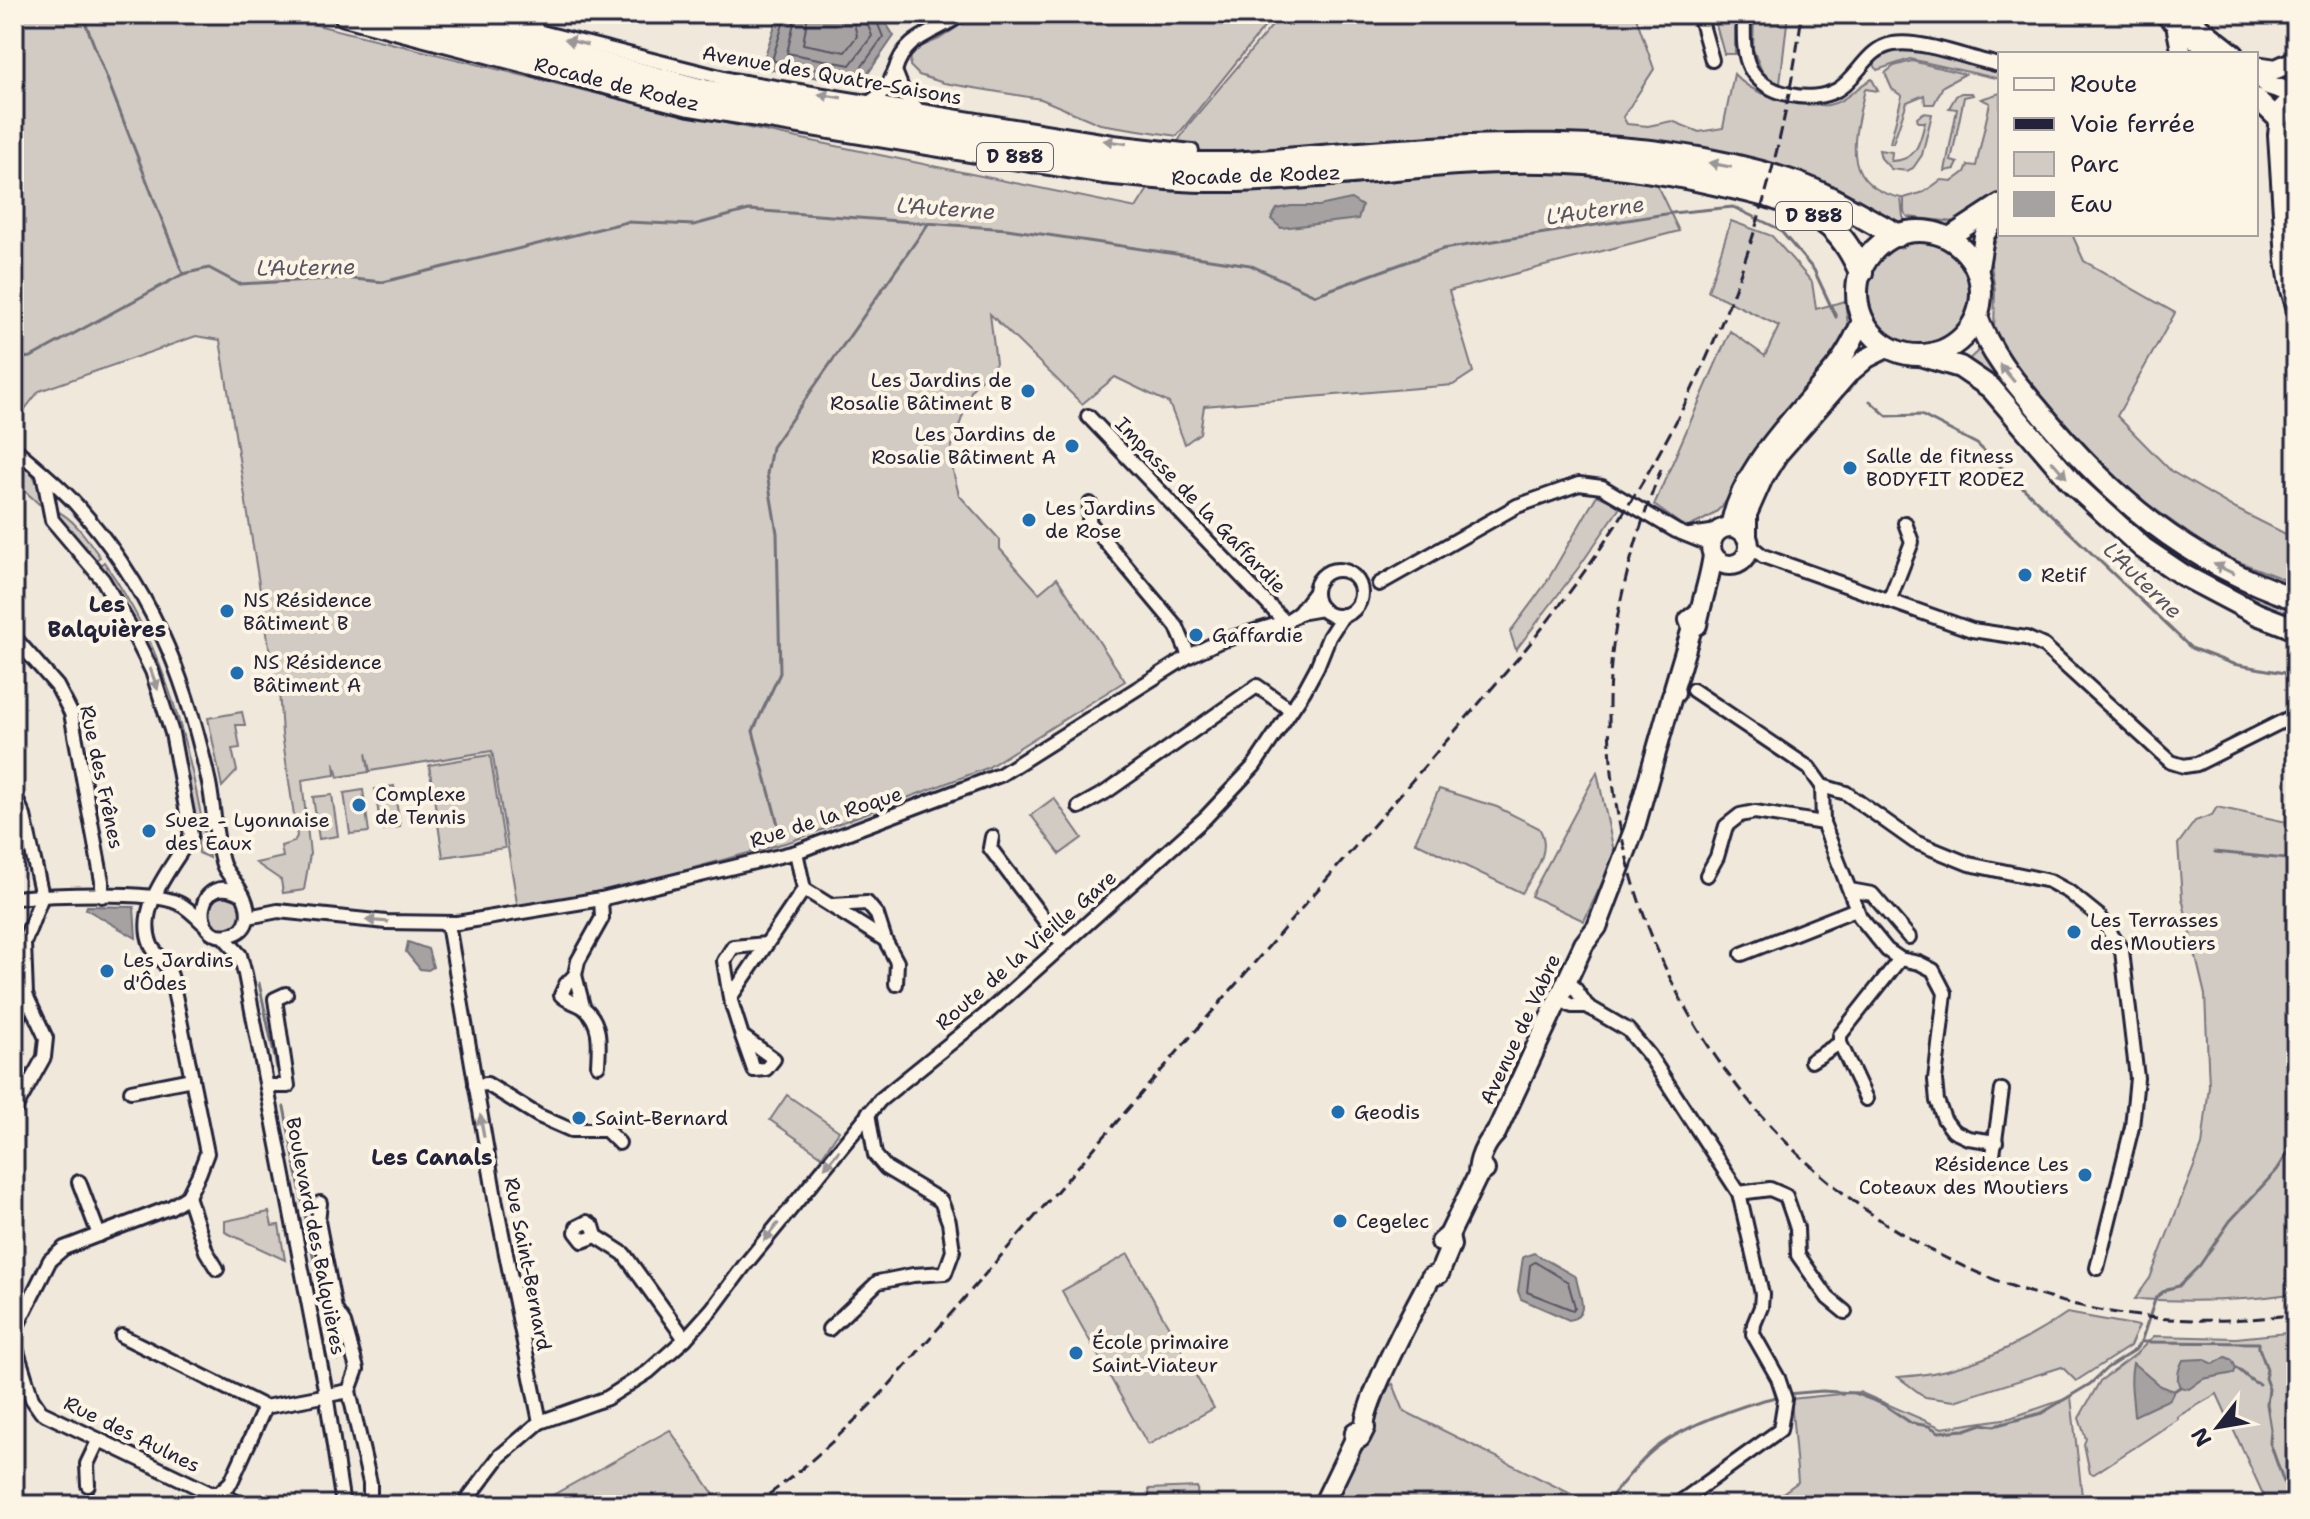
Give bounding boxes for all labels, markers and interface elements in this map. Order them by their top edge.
one-way arrow [564,36,589,48]
street label: Avenue des Quatre-Saisons [700,39,964,111]
street label: Rocade de Rodez [532,51,702,117]
legend [1998,52,2258,236]
text: Route [2070,68,2138,100]
one-way arrow [818,89,843,102]
text: Voie ferrée [2070,108,2195,140]
one-way arrow [1102,135,1127,148]
road number: D 888 [977,143,1053,171]
text: Parc [2070,148,2119,180]
one-way arrow [1707,158,1732,170]
street label: Rocade de Rodez [1171,159,1341,191]
text: Eau [2070,188,2113,220]
water label: L'Auterne [1544,189,1646,232]
water label: L'Auterne [895,191,996,226]
road number: D 888 [1776,202,1852,230]
water label: L'Auterne [256,252,356,283]
one-way arrow [2000,363,2016,383]
place label: Les Jardins de Rosalie Bâtiment B [830,367,1012,416]
marker: Les Jardins de Rosalie Bâtiment B [1019,382,1037,400]
street label: Impasse de la Gaffardie [1110,411,1292,599]
place label: Les Jardins de Rosalie Bâtiment A [871,421,1056,470]
marker: Les Jardins de Rosalie Bâtiment A [1063,437,1081,455]
place label: Salle de fitness BODYFIT RODEZ [1866,443,2024,492]
one-way arrow [2050,458,2067,478]
marker: Salle de fitness BODYFIT RODEZ [1841,459,1859,477]
place label: Les Jardins de Rose [1045,495,1156,544]
marker: Les Jardins de Rose [1020,511,1038,529]
water label: L'Auterne [2097,535,2188,625]
place label: Retif [2041,562,2087,588]
one-way arrow [2212,562,2236,576]
marker: Retif [2016,566,2034,584]
place label: NS Résidence Bâtiment B [243,587,372,636]
district label: Les Balquières [48,590,166,644]
marker: NS Résidence Bâtiment B [218,602,236,620]
place label: Gaffardie [1212,622,1303,648]
marker: Gaffardie [1187,626,1205,644]
place label: NS Résidence Bâtiment A [253,649,382,698]
marker: NS Résidence Bâtiment A [228,664,246,682]
one-way arrow [148,667,161,691]
street label: Rue des Frênes [74,703,130,851]
street label: Rue de la Roque [747,780,905,854]
place label: Complexe de Tennis [375,781,466,830]
marker: Complexe de Tennis [350,796,368,814]
place label: Suez - Lyonnaise des Eaux [165,807,330,856]
marker: Suez - Lyonnaise des Eaux [140,822,158,840]
street label: Route de la Vieille Gare [930,864,1122,1036]
place label: Les Terrasses des Moutiers [2090,907,2219,956]
one-way arrow [364,914,389,927]
marker: Les Terrasses des Moutiers [2065,923,2083,941]
place label: Les Jardins d'Ôdes [123,947,234,996]
street label: Avenue de Vabre [1474,949,1566,1109]
marker: Les Jardins d'Ôdes [98,962,116,980]
place label: Geodis [1354,1099,1420,1125]
marker: Geodis [1329,1103,1347,1121]
place label: Saint-Bernard [595,1105,728,1131]
marker: Saint-Bernard [570,1109,588,1127]
one-way arrow [475,1113,488,1138]
street label: Boulevard des Balquières [280,1115,352,1357]
district label: Les Canals [371,1143,493,1172]
one-way arrow [824,1148,841,1168]
place label: Résidence Les Coteaux des Moutiers [1859,1151,2069,1200]
marker: Résidence Les Coteaux des Moutiers [2076,1166,2094,1184]
street label: Rue Saint-Bernard [498,1175,558,1353]
place label: Cegelec [1356,1208,1429,1234]
marker: Cegelec [1331,1212,1349,1230]
one-way arrow [763,1222,780,1242]
place label: École primaire Saint-Viateur [1092,1329,1229,1378]
marker: École primaire Saint-Viateur [1067,1344,1085,1362]
north arrow [2178,1387,2258,1467]
street label: Rue des Aulnes [60,1390,204,1478]
text: N [2184,1422,2218,1452]

